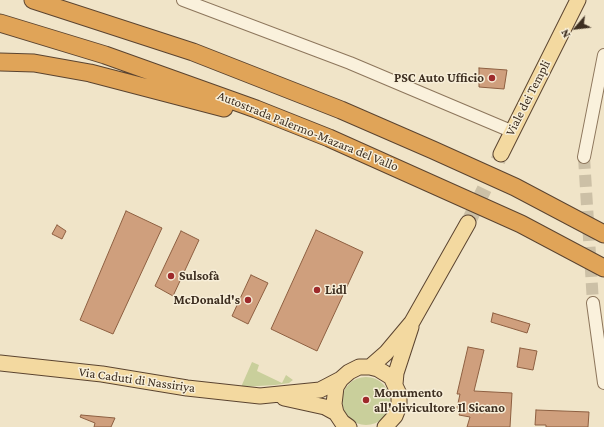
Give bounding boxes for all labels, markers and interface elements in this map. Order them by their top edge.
north arrow [556,8,596,48]
text: N [558,28,572,40]
street label: Viale dei Templi [502,58,554,138]
place label: PSC Auto Ufficio [394,70,484,86]
marker: PSC Auto Ufficio [487,73,497,83]
street label: Autostrada Palermo-Mazara del Vallo [215,88,401,174]
place label: Sulsofà [179,268,219,284]
marker: Sulsofà [166,271,176,281]
place label: Lidl [325,282,347,298]
marker: Lidl [312,285,322,295]
place label: McDonald's [174,292,240,308]
marker: McDonald's [243,295,253,305]
street label: Via Caduti di Nassiriya [78,364,196,396]
place label: Monumento all'olivicultore Il Sicano [374,385,505,416]
marker: Monumento all'olivicultore Il Sicano [361,395,371,405]

